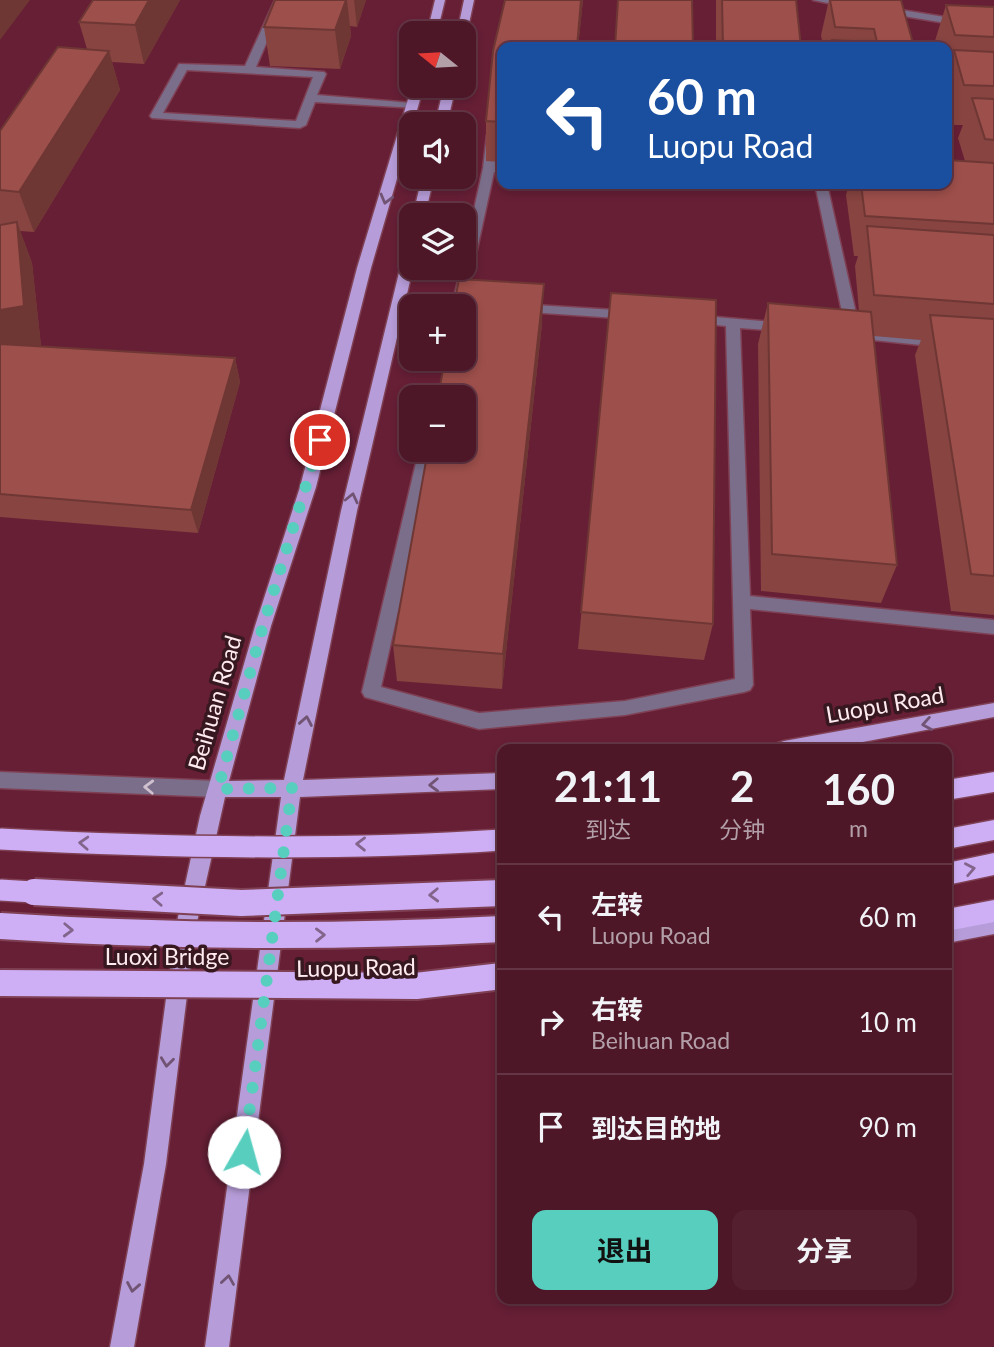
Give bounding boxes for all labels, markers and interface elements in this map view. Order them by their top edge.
north arrow [399,21,476,98]
map controls [399,21,476,462]
text: 60 m [647,67,757,125]
icon: left [532,70,623,161]
button: sound [399,112,476,189]
text: Luopu Road [647,126,813,165]
one-way arrow [379,192,394,204]
button: layers [399,203,476,280]
button: + [399,294,476,371]
button: − [399,385,476,462]
pin [290,410,350,470]
icon: arrive [301,421,339,459]
one-way arrow [344,492,359,504]
street label: Beihuan Road [181,632,247,773]
street label: Luopu Road [823,680,946,728]
one-way arrow [297,715,312,727]
one-way arrow [921,716,933,731]
text: 21:11 [554,761,662,811]
text: 2 [730,761,754,811]
text: 160 [822,764,895,814]
one-way arrow [428,778,439,793]
one-way arrow [144,779,155,794]
text: m [849,814,868,842]
text: 到达 [585,815,631,843]
text: 分钟 [719,815,765,843]
one-way arrow [78,836,89,851]
one-way arrow [355,837,366,852]
one-way arrow [964,863,976,878]
one-way arrow [428,887,439,903]
text: 左转 [591,888,643,920]
one-way arrow [152,891,163,906]
icon: left [532,898,570,936]
text: 60 m [859,901,917,933]
text: Luopu Road [591,921,711,949]
one-way arrow [63,923,74,938]
one-way arrow [315,928,326,943]
street label: Luoxi Bridge [105,942,229,970]
street label: Luopu Road [296,952,416,982]
text: 右转 [591,993,643,1025]
icon: right [532,1003,570,1041]
text: 10 m [859,1006,917,1038]
text: Beihuan Road [591,1026,730,1054]
one-way arrow [159,1057,174,1068]
icon: arrive [532,1108,570,1146]
text: 90 m [859,1111,917,1143]
text: 到达目的地 [591,1112,721,1144]
position arrow [207,1115,281,1189]
button: 退出 [532,1210,718,1290]
button: 分享 [732,1210,917,1290]
one-way arrow [220,1274,235,1285]
one-way arrow [126,1281,141,1293]

